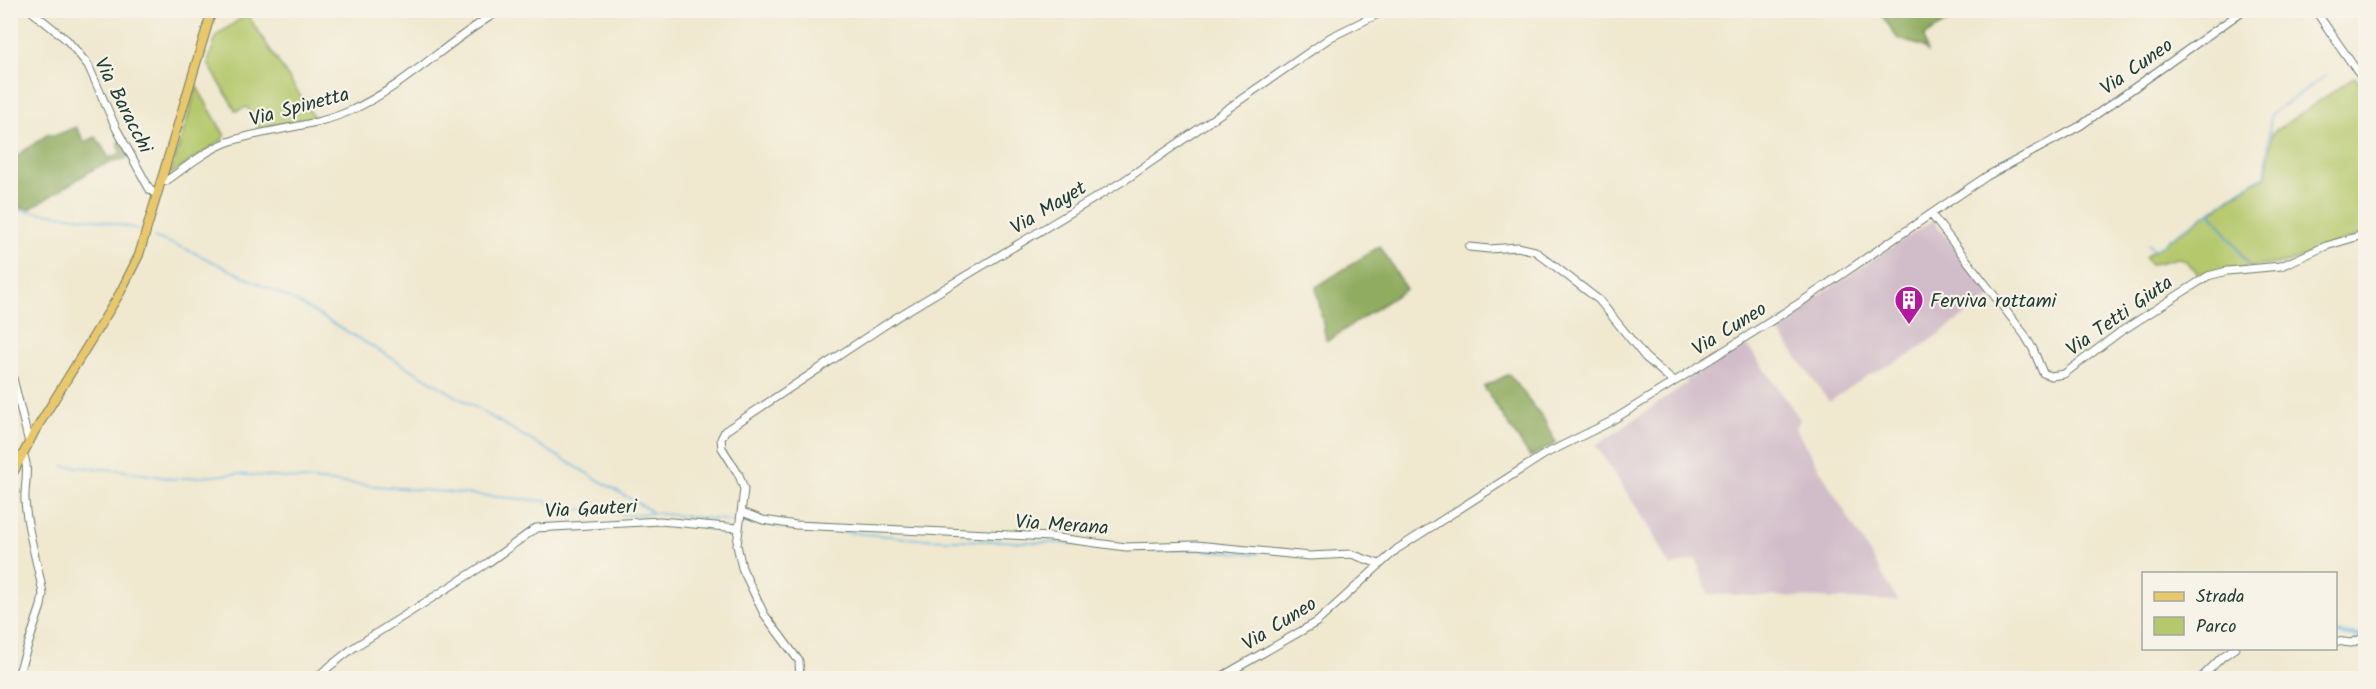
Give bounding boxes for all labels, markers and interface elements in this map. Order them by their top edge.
street label: Via Cuneo [2094,31,2180,105]
street label: Via Baracchi [84,52,161,161]
street label: Via Spinetta [246,79,353,137]
street label: Via Mayet [1005,173,1094,244]
street label: Via Tetti Giuta [2060,268,2180,365]
building icon: Ferviva rottami [1893,284,1925,326]
place label: Ferviva rottami [1930,286,2058,318]
street label: Via Cuneo [1686,294,1774,365]
street label: Via Gauteri [544,492,639,528]
street label: Via Merana [1014,507,1110,545]
legend [2142,572,2337,650]
text: Strada [2196,583,2244,612]
street label: Via Cuneo [1236,589,1324,660]
text: Parco [2196,613,2236,642]

